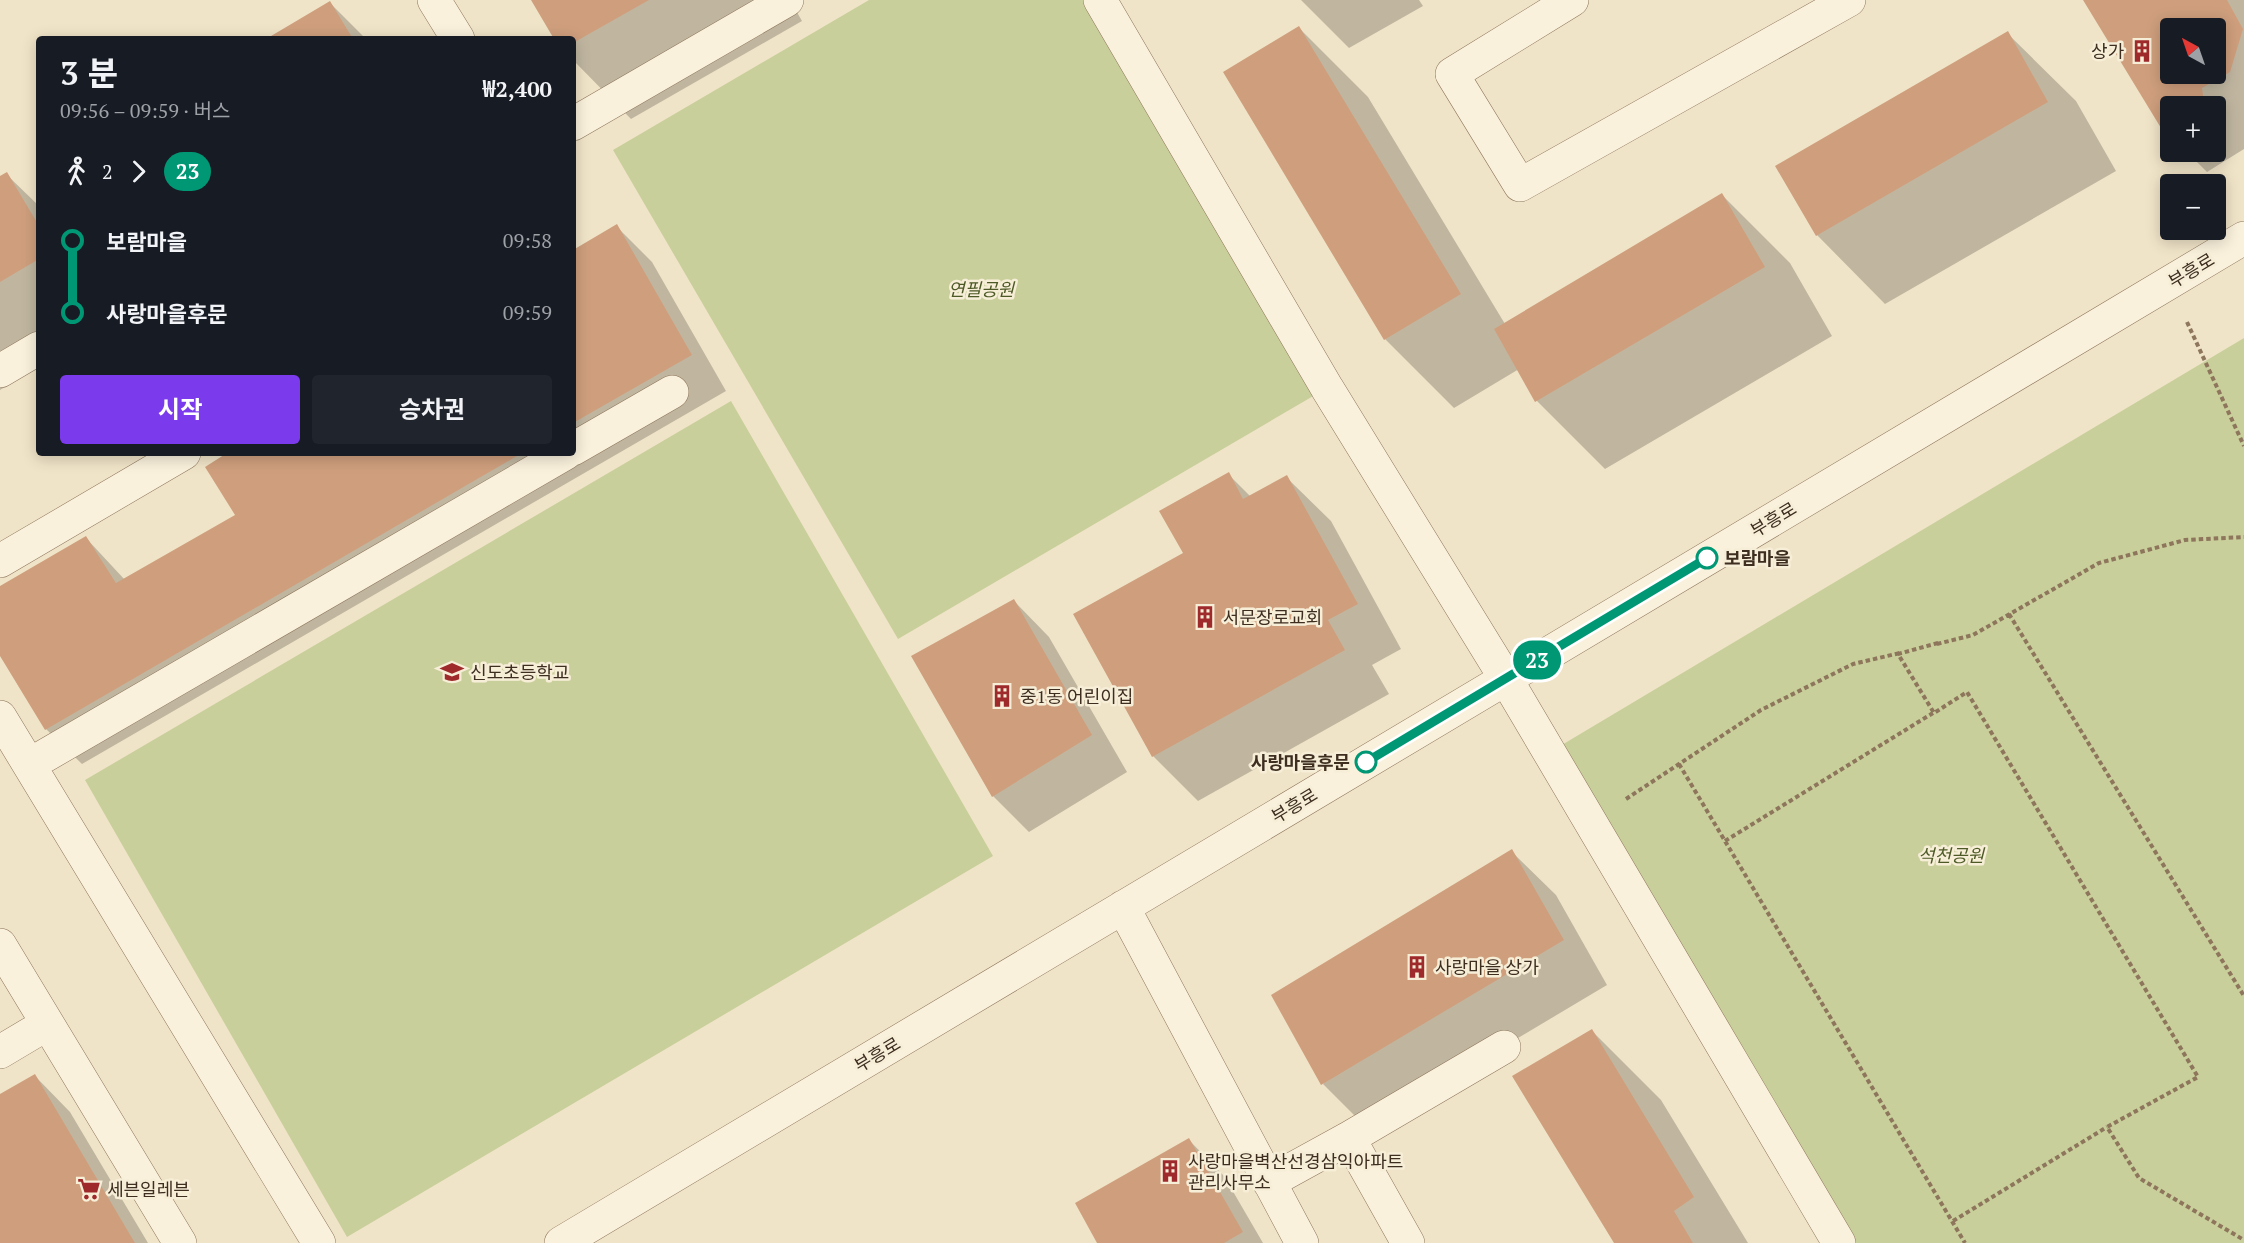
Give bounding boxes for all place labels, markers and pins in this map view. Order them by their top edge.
building icon: 상가 [2129,38,2155,64]
place label: 상가 [2091,39,2124,63]
place label: 보람마을 [1724,546,1790,570]
marker: 보람마을 [1696,547,1718,569]
building icon: 서문장로교회 [1192,604,1218,630]
place label: 서문장로교회 [1223,605,1322,629]
school or university icon: 신도초등학교 [439,659,465,685]
place label: 신도초등학교 [470,660,569,684]
building icon: 중1동 어린이집 [989,683,1015,709]
place label: 중1동 어린이집 [1020,684,1133,708]
place label: 사랑마을후문 [1251,750,1350,774]
marker: 사랑마을후문 [1355,751,1377,773]
building icon: 사랑마을 상가 [1404,954,1430,980]
place label: 사랑마을 상가 [1435,955,1539,979]
place label: 사랑마을벽산선경삼익아파트 관리사무소 [1188,1149,1403,1194]
building icon: 사랑마을벽산선경삼익아파트 관리사무소 [1157,1158,1183,1184]
supermarket icon: 세븐일레븐 [76,1176,102,1202]
place label: 세븐일레븐 [107,1177,190,1201]

